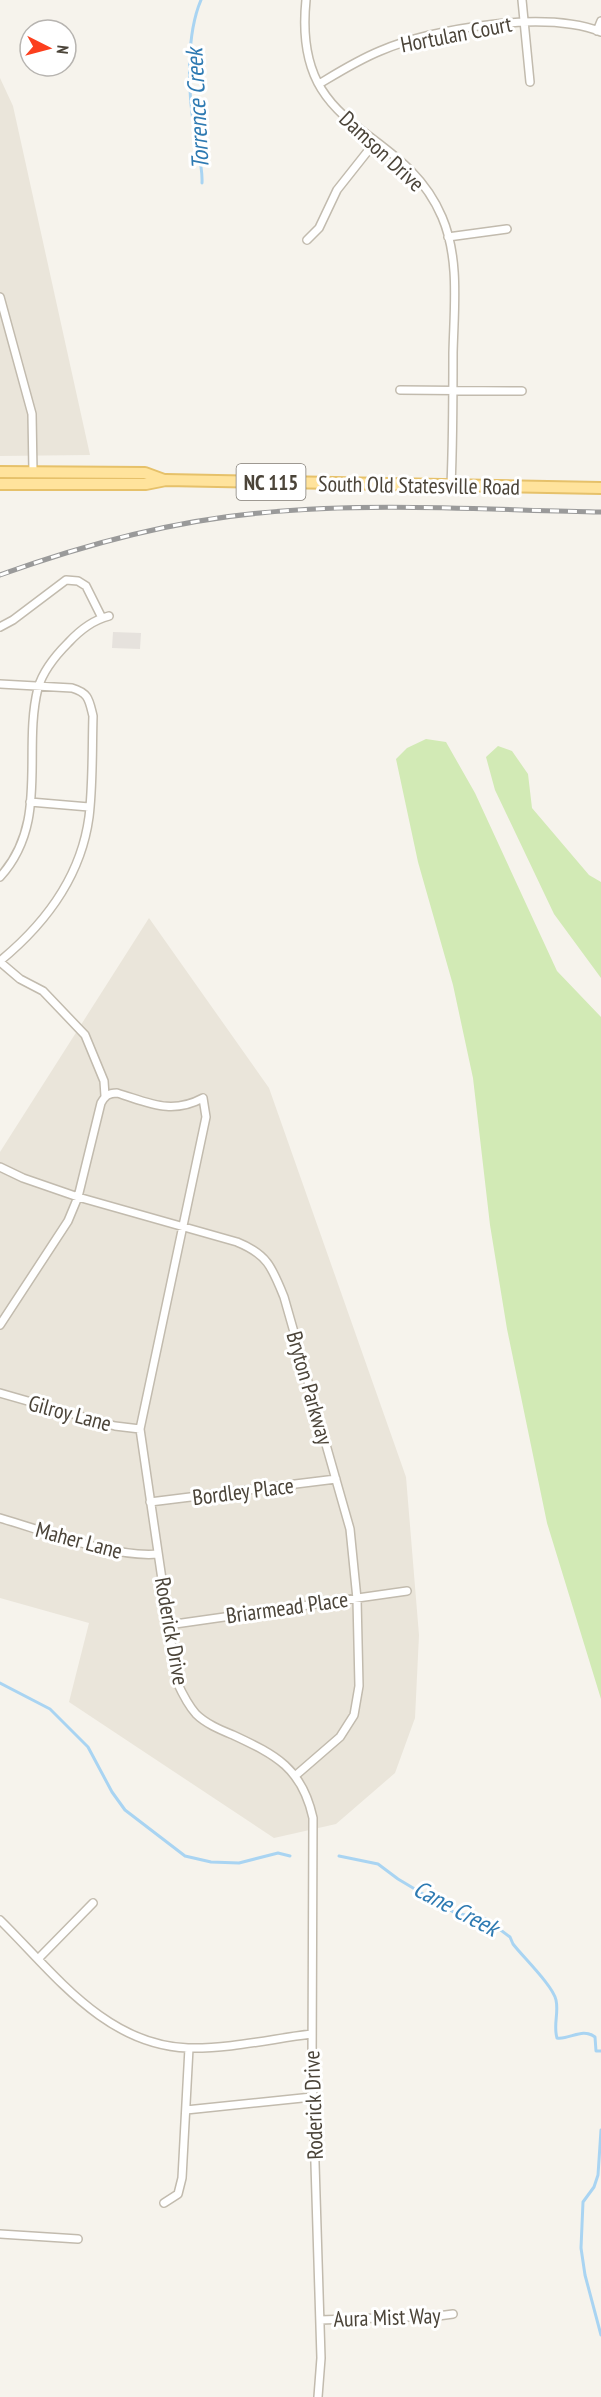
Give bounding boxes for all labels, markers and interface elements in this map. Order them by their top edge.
street label: Hortulan Court [398,9,514,59]
north arrow [18,18,78,78]
text: N [53,44,73,55]
water label: Torrence Creek [178,45,216,171]
street label: Damson Drive [334,105,430,197]
road number: NC 115 [236,464,306,500]
street label: South Old Statesville Road [318,469,520,501]
street label: Bryton Parkway [280,1328,340,1449]
street label: Gilroy Lane [25,1389,115,1437]
street label: Bordley Place [191,1471,295,1511]
street label: Maher Lane [33,1515,125,1565]
street label: Roderick Drive [149,1575,195,1687]
street label: Briarmead Place [224,1585,350,1629]
water label: Cane Creek [408,1873,506,1945]
street label: Roderick Drive [297,2050,329,2160]
street label: Aura Mist Way [333,2301,442,2333]

